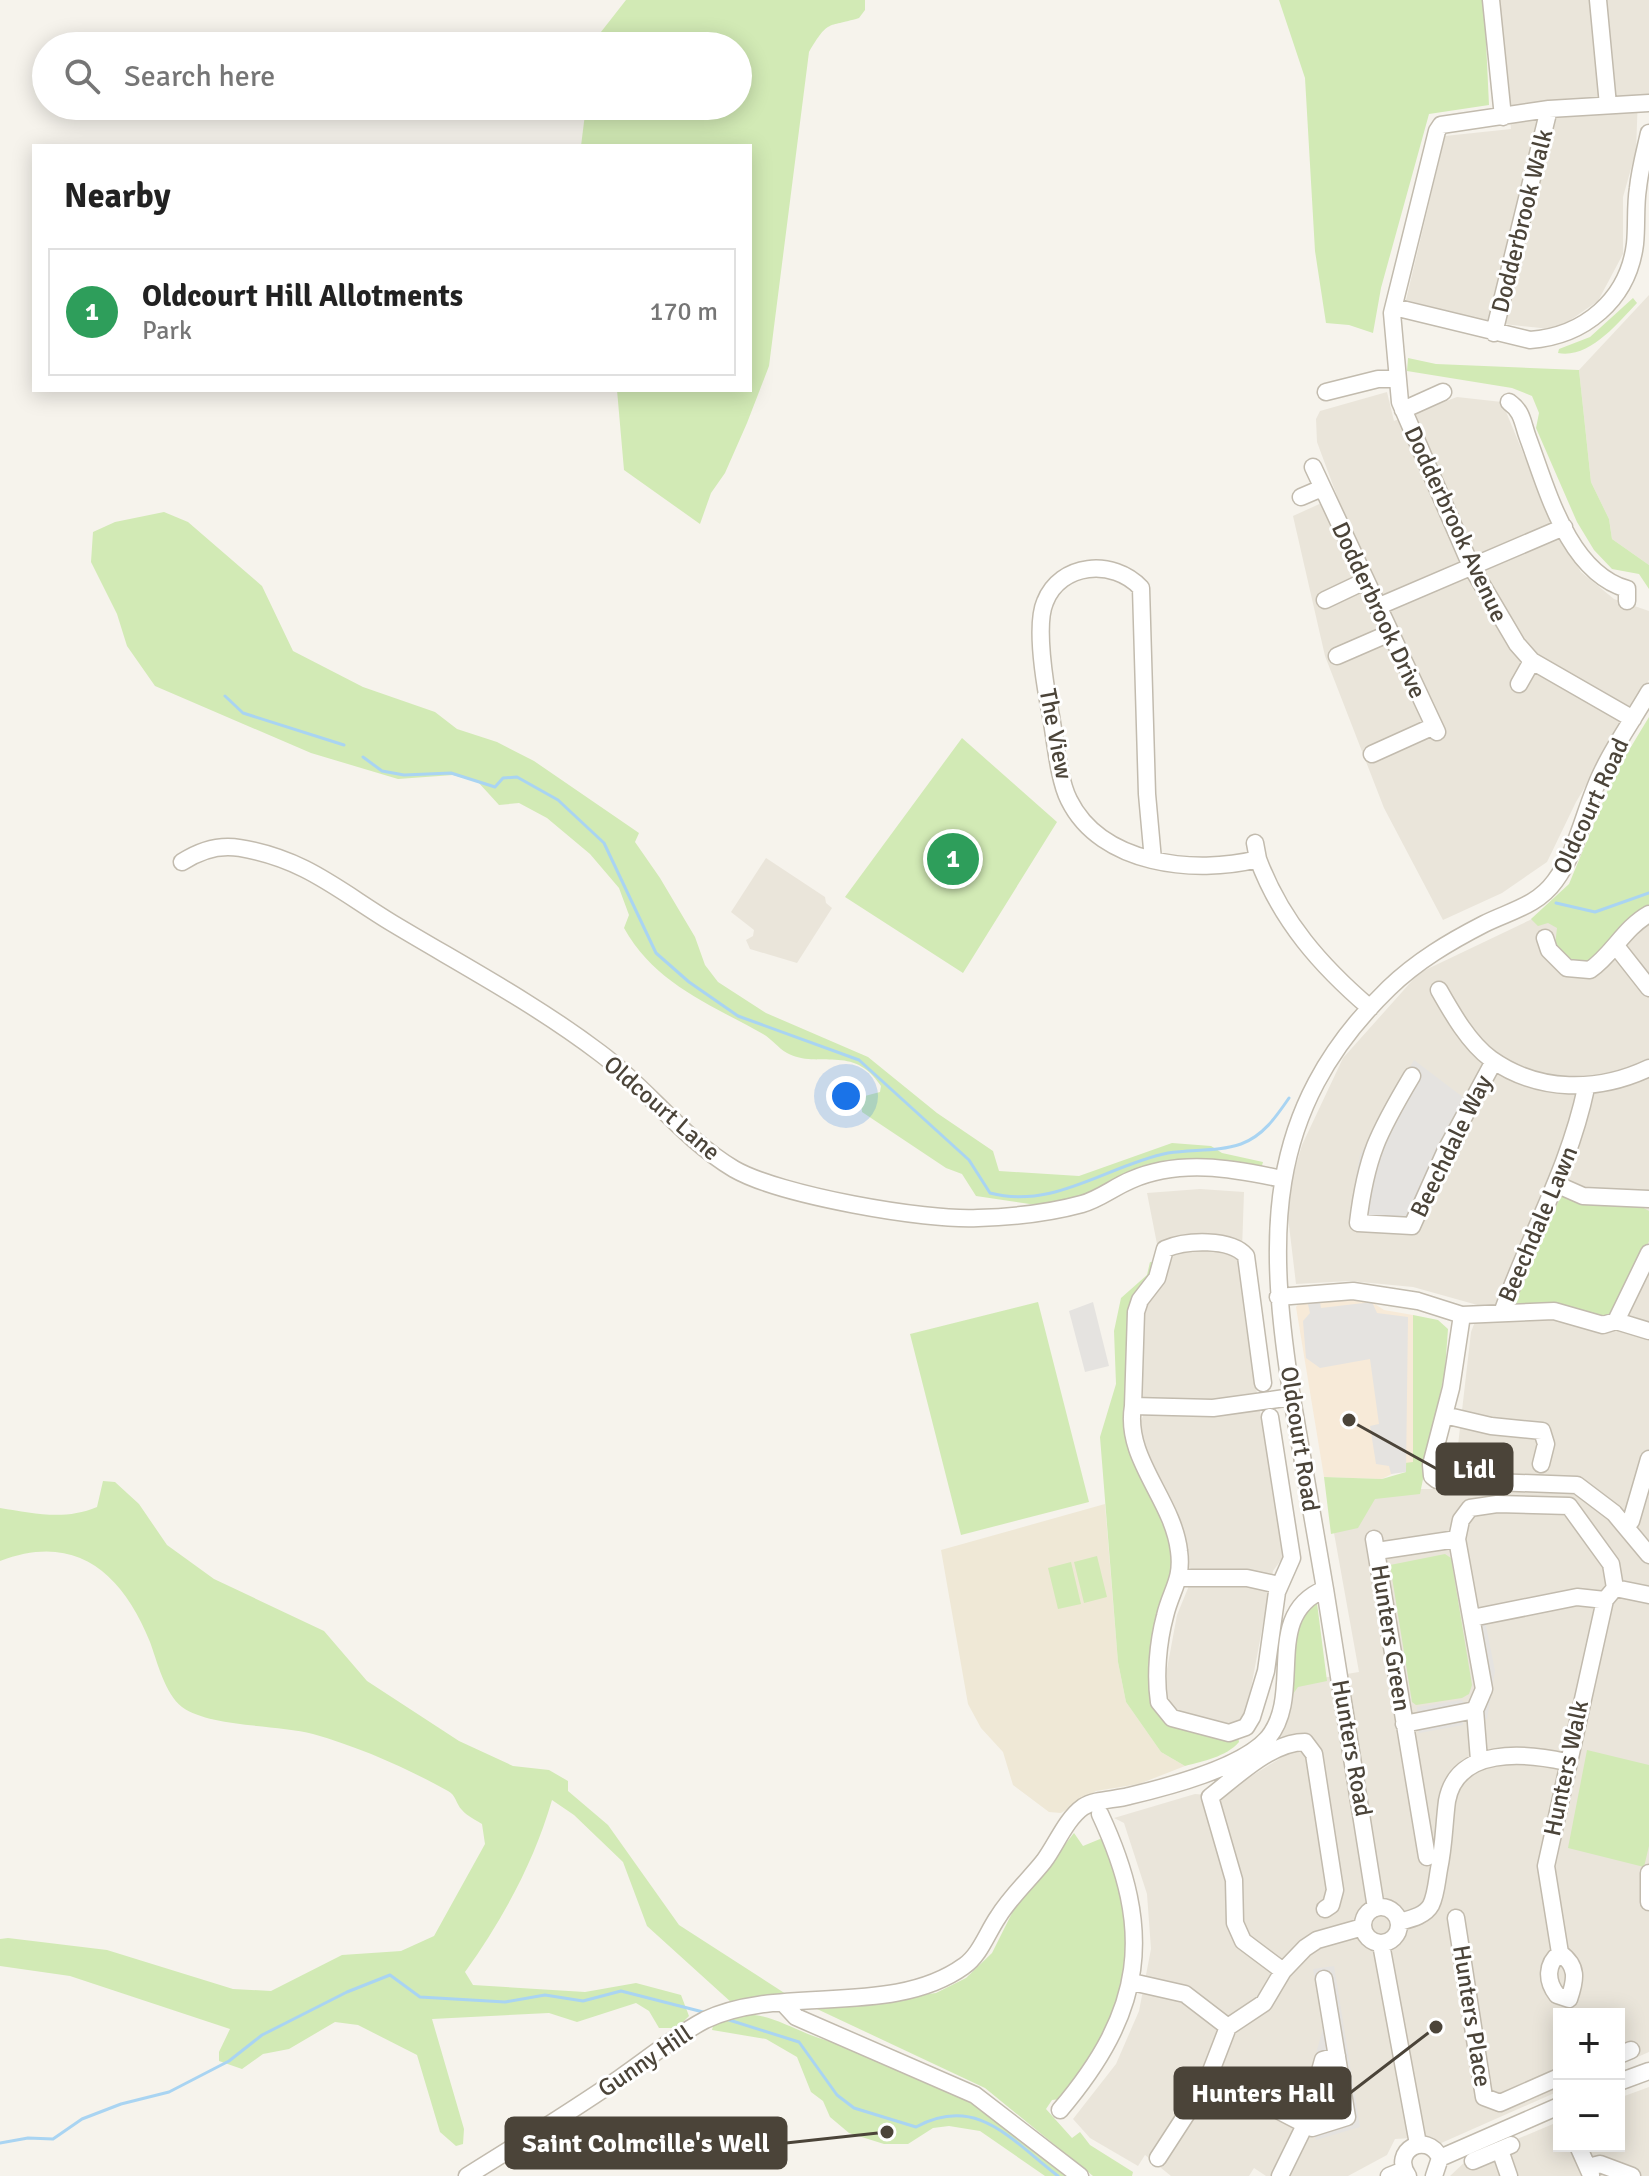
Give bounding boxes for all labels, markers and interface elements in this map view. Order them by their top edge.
search box [32,32,752,120]
icon: search [60,54,104,98]
text: Search here [124,58,275,95]
street label: Dodderbrook Walk [1485,126,1559,316]
text: Nearby [64,175,171,217]
text: Oldcourt Hill Allotments [142,278,463,315]
text: 1 [85,296,99,328]
text: 170 m [649,296,718,328]
text: Park [142,315,192,347]
street label: Dodderbrook Avenue [1397,421,1515,627]
street label: Dodderbrook Drive [1325,517,1433,703]
street label: The View [1033,686,1079,782]
street label: Oldcourt Road [1546,733,1636,879]
pin: 1 [927,829,979,889]
street label: Oldcourt Lane [598,1049,726,1167]
street label: Beechdale Way [1404,1070,1498,1222]
your location [826,1076,866,1116]
street label: Beechdale Lawn [1492,1141,1584,1307]
street label: Oldcourt Road [1274,1364,1326,1514]
callout: Lidl [1437,1444,1512,1494]
text: Lidl [1452,1454,1496,1486]
street label: Hunters Green [1365,1562,1417,1714]
street label: Hunters Road [1325,1677,1379,1819]
street label: Hunters Walk [1537,1697,1595,1839]
street label: Hunters Place [1446,1943,1498,2089]
map controls [1553,2008,1625,2152]
button: + [1553,2008,1625,2080]
street label: Gunny Hill [592,2019,698,2103]
callout: Hunters Hall [1175,2068,1350,2118]
text: Hunters Hall [1191,2078,1335,2110]
button: − [1553,2080,1625,2152]
callout: Saint Colmcille's Well [506,2118,786,2168]
text: Saint Colmcille's Well [522,2128,770,2160]

